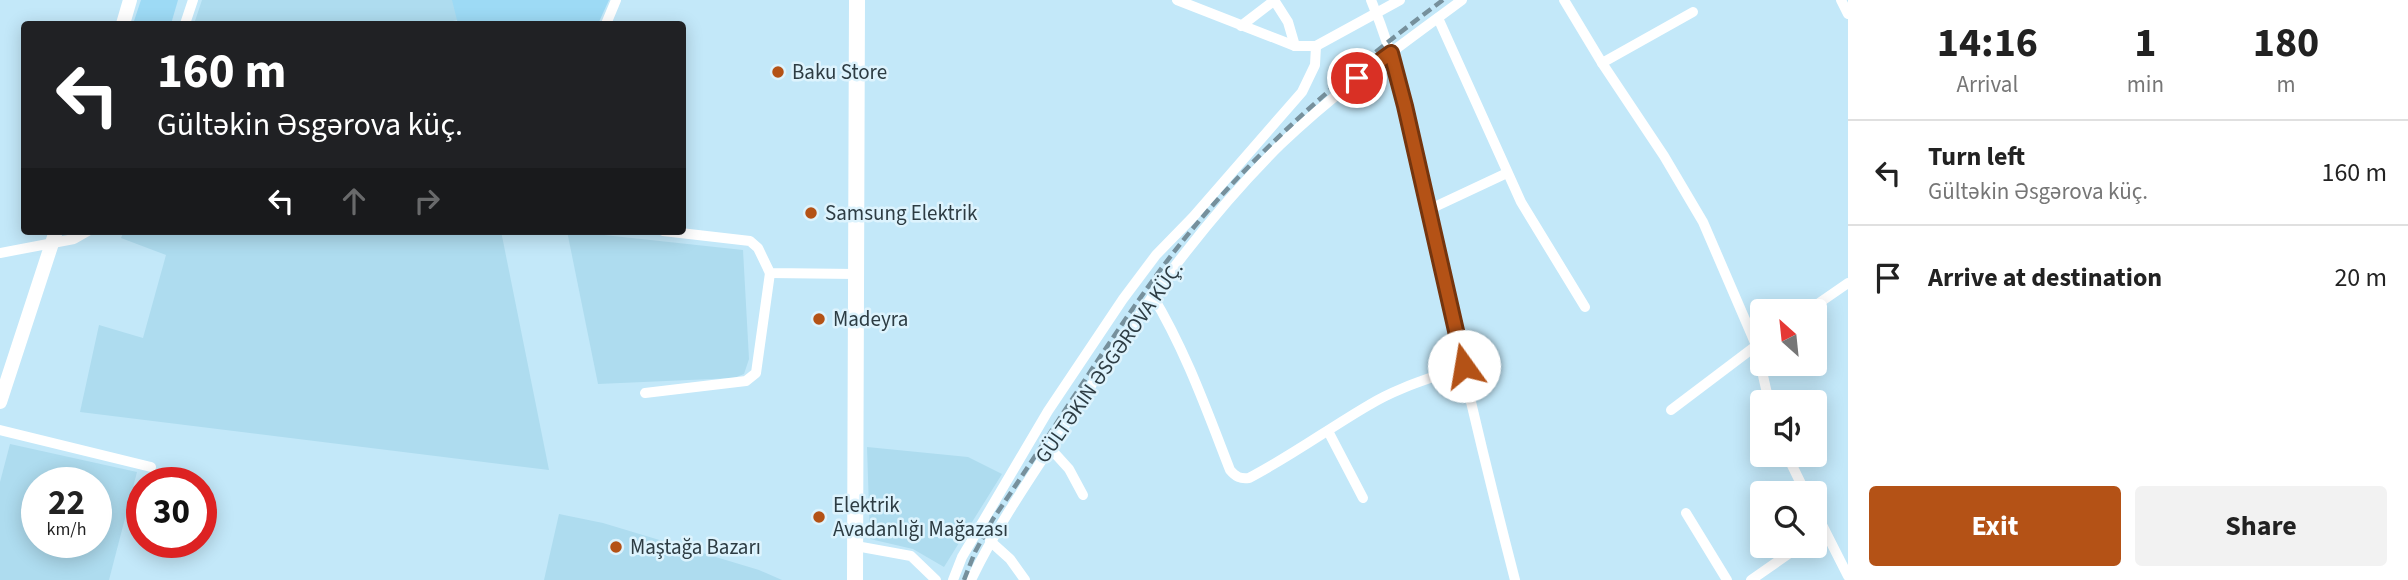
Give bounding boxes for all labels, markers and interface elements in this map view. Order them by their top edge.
text: 14:16 [1937,13,2038,73]
text: 1 [2134,13,2156,73]
text: 180 [2253,13,2319,73]
text: 160 m [157,37,286,107]
pin [1327,48,1387,108]
icon: left [42,49,133,140]
place label: Baku Store [792,57,887,87]
icon: arrive [1338,59,1376,97]
marker: Baku Store [770,64,786,80]
text: Arrival [1956,68,2018,101]
text: min [2127,68,2164,101]
text: m [2276,68,2296,101]
text: Gültəkin Əsgərova küç. [157,102,463,148]
text: Turn left [1928,138,2025,175]
icon: left [1869,154,1907,192]
text: 160 m [2321,154,2387,191]
text: Gültəkin Əsgərova küç. [1928,175,2148,208]
icon: left [262,182,300,220]
icon: ahead [335,182,373,220]
icon: right [408,182,446,220]
place label: Samsung Elektrik [825,198,978,228]
marker: Samsung Elektrik [803,205,819,221]
street label: GÜLTƏKIN ƏSGƏROVA KÜÇ. [1028,255,1190,469]
icon: arrive [1869,259,1907,297]
text: Arrive at destination [1928,259,2162,296]
text: 20 m [2334,259,2387,296]
north arrow [1750,299,1827,376]
map controls [1750,299,1827,558]
place label: Madeyra [833,304,908,334]
marker: Madeyra [811,311,827,327]
position arrow [1427,329,1501,403]
button: sound [1750,390,1827,467]
speed limit sign: 30 [126,467,217,558]
text: 22 [48,478,85,528]
button: search [1750,481,1827,558]
button: Exit [1869,486,2121,566]
button: Share [2135,486,2387,566]
place label: Elektrik Avadanlığı Mağazası [833,490,1008,544]
marker: Elektrik Avadanlığı Mağazası [811,509,827,525]
text: km/h [47,517,86,542]
place label: Maştağa Bazarı [630,532,761,562]
marker: Maştağa Bazarı [608,539,624,555]

